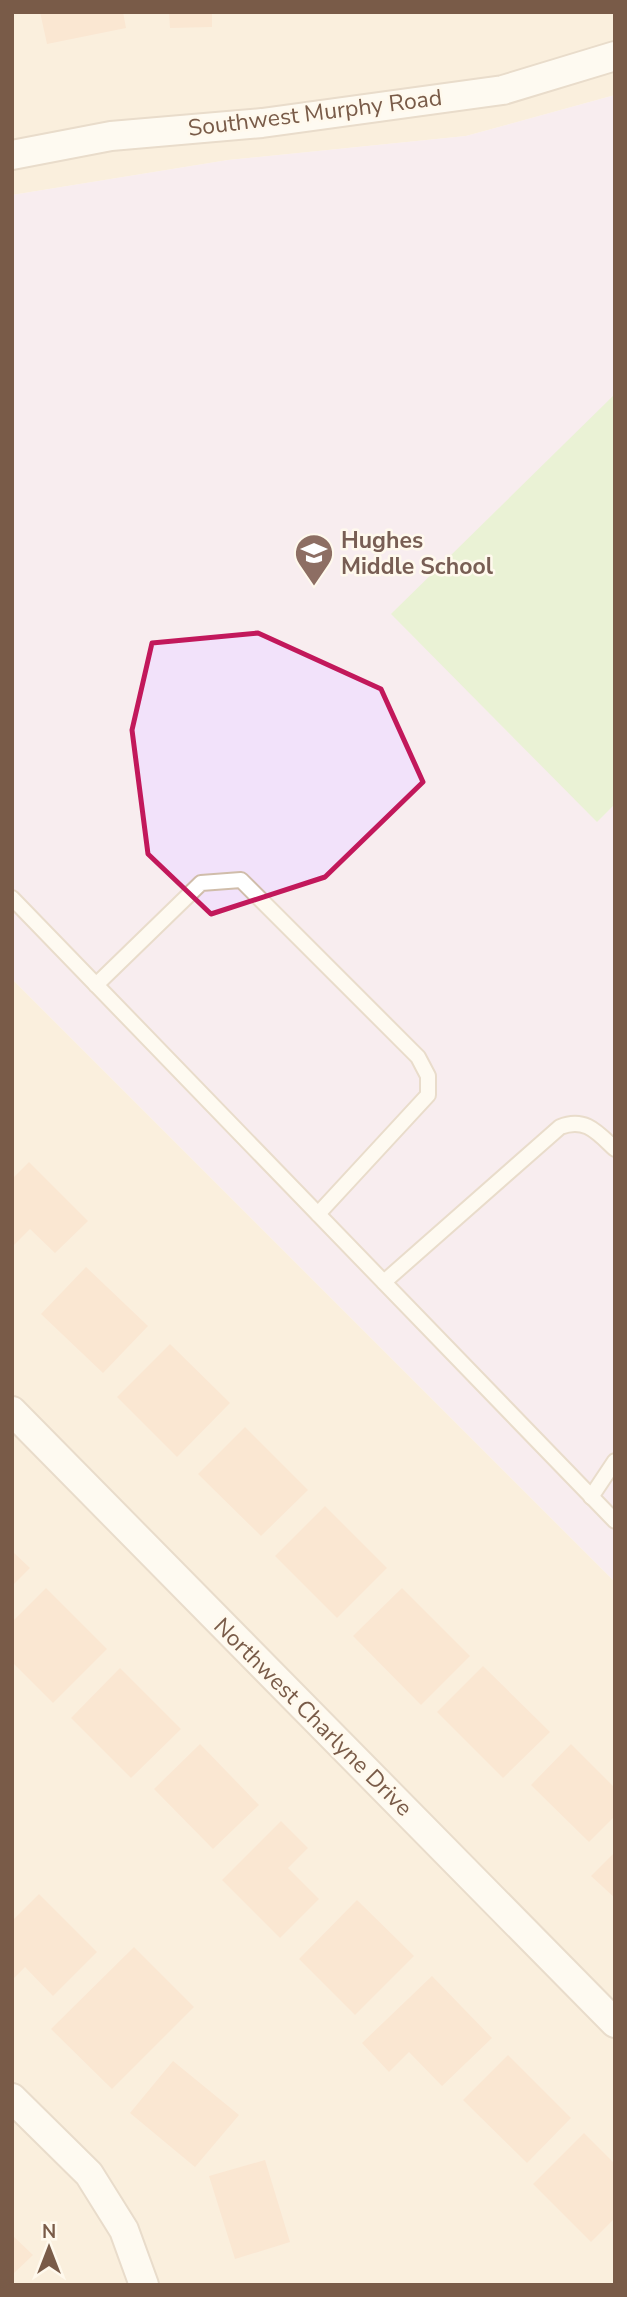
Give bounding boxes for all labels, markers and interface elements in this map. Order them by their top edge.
street label: Southwest Murphy Road [186,82,444,144]
place label: Hughes Middle School [341,525,494,582]
school or university icon: Hughes Middle School [293,532,335,587]
street label: Northwest Charlyne Drive [207,1611,419,1823]
north arrow [14,2213,84,2283]
text: N [42,2219,56,2245]

